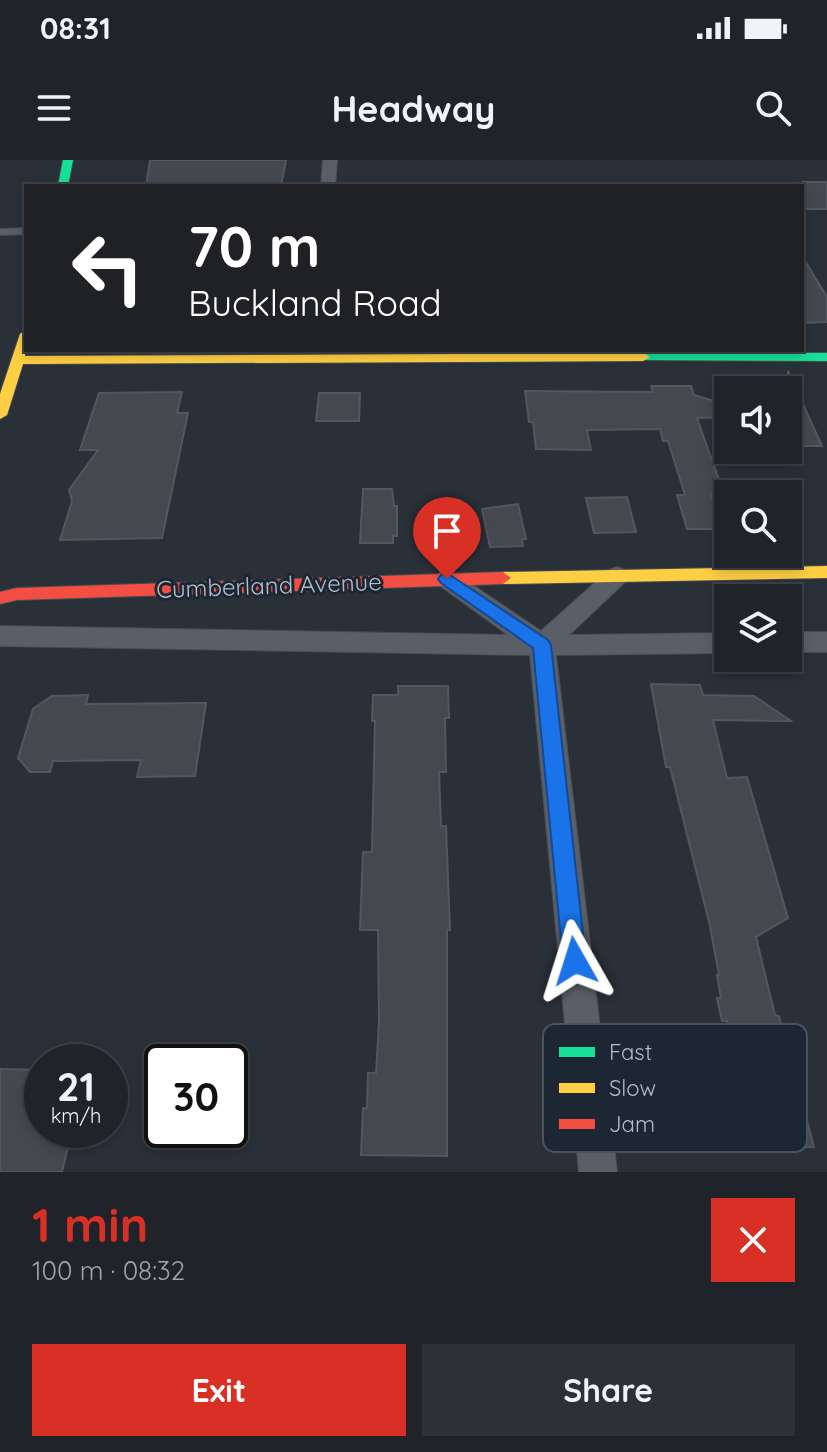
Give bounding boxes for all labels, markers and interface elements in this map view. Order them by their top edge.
text: 08:31 [40,9,111,47]
icon: menu [32,86,76,130]
text: Headway [331,86,496,131]
icon: search [751,86,795,130]
text: 70 m [188,211,320,281]
icon: left [56,216,160,320]
text: Buckland Road [188,280,442,325]
map controls [714,376,802,672]
button: sound [714,376,802,464]
button: search [714,480,802,568]
pin [413,497,481,579]
icon: arrive [425,509,469,553]
street label: Cumberland Avenue [156,566,382,604]
button: layers [714,584,802,672]
position arrow [533,919,617,1003]
legend [543,1024,807,1152]
text: Fast [609,1038,652,1066]
speed limit sign: 30 [144,1044,248,1148]
text: 21 [57,1061,95,1111]
text: Slow [609,1074,656,1102]
text: km/h [51,1103,101,1128]
text: Jam [609,1110,655,1138]
text: 1 min [32,1194,148,1254]
button: close [711,1198,795,1282]
text: 100 m · 08:32 [32,1254,185,1287]
button: Exit [32,1344,406,1436]
button: Share [422,1344,795,1436]

